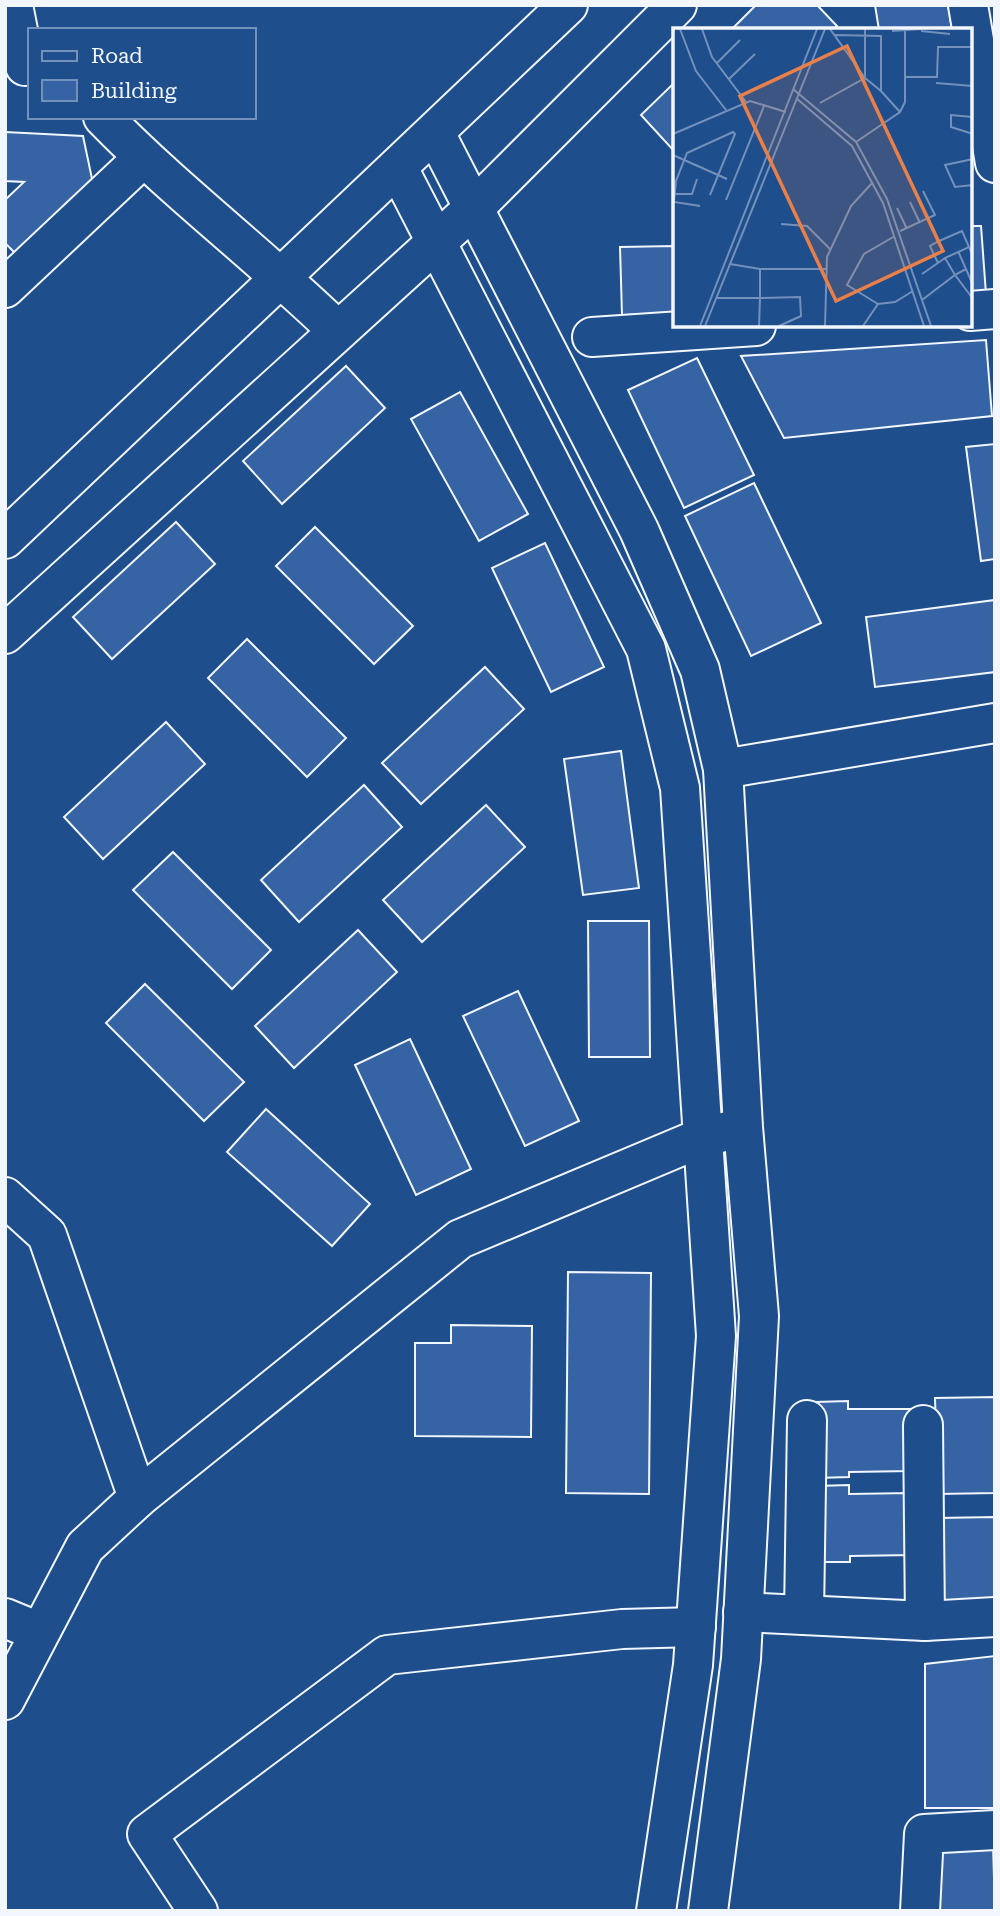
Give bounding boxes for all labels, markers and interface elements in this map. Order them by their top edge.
legend [28,28,256,119]
inset map [673,28,972,327]
text: Road [91,44,143,68]
text: Building [91,79,177,103]

